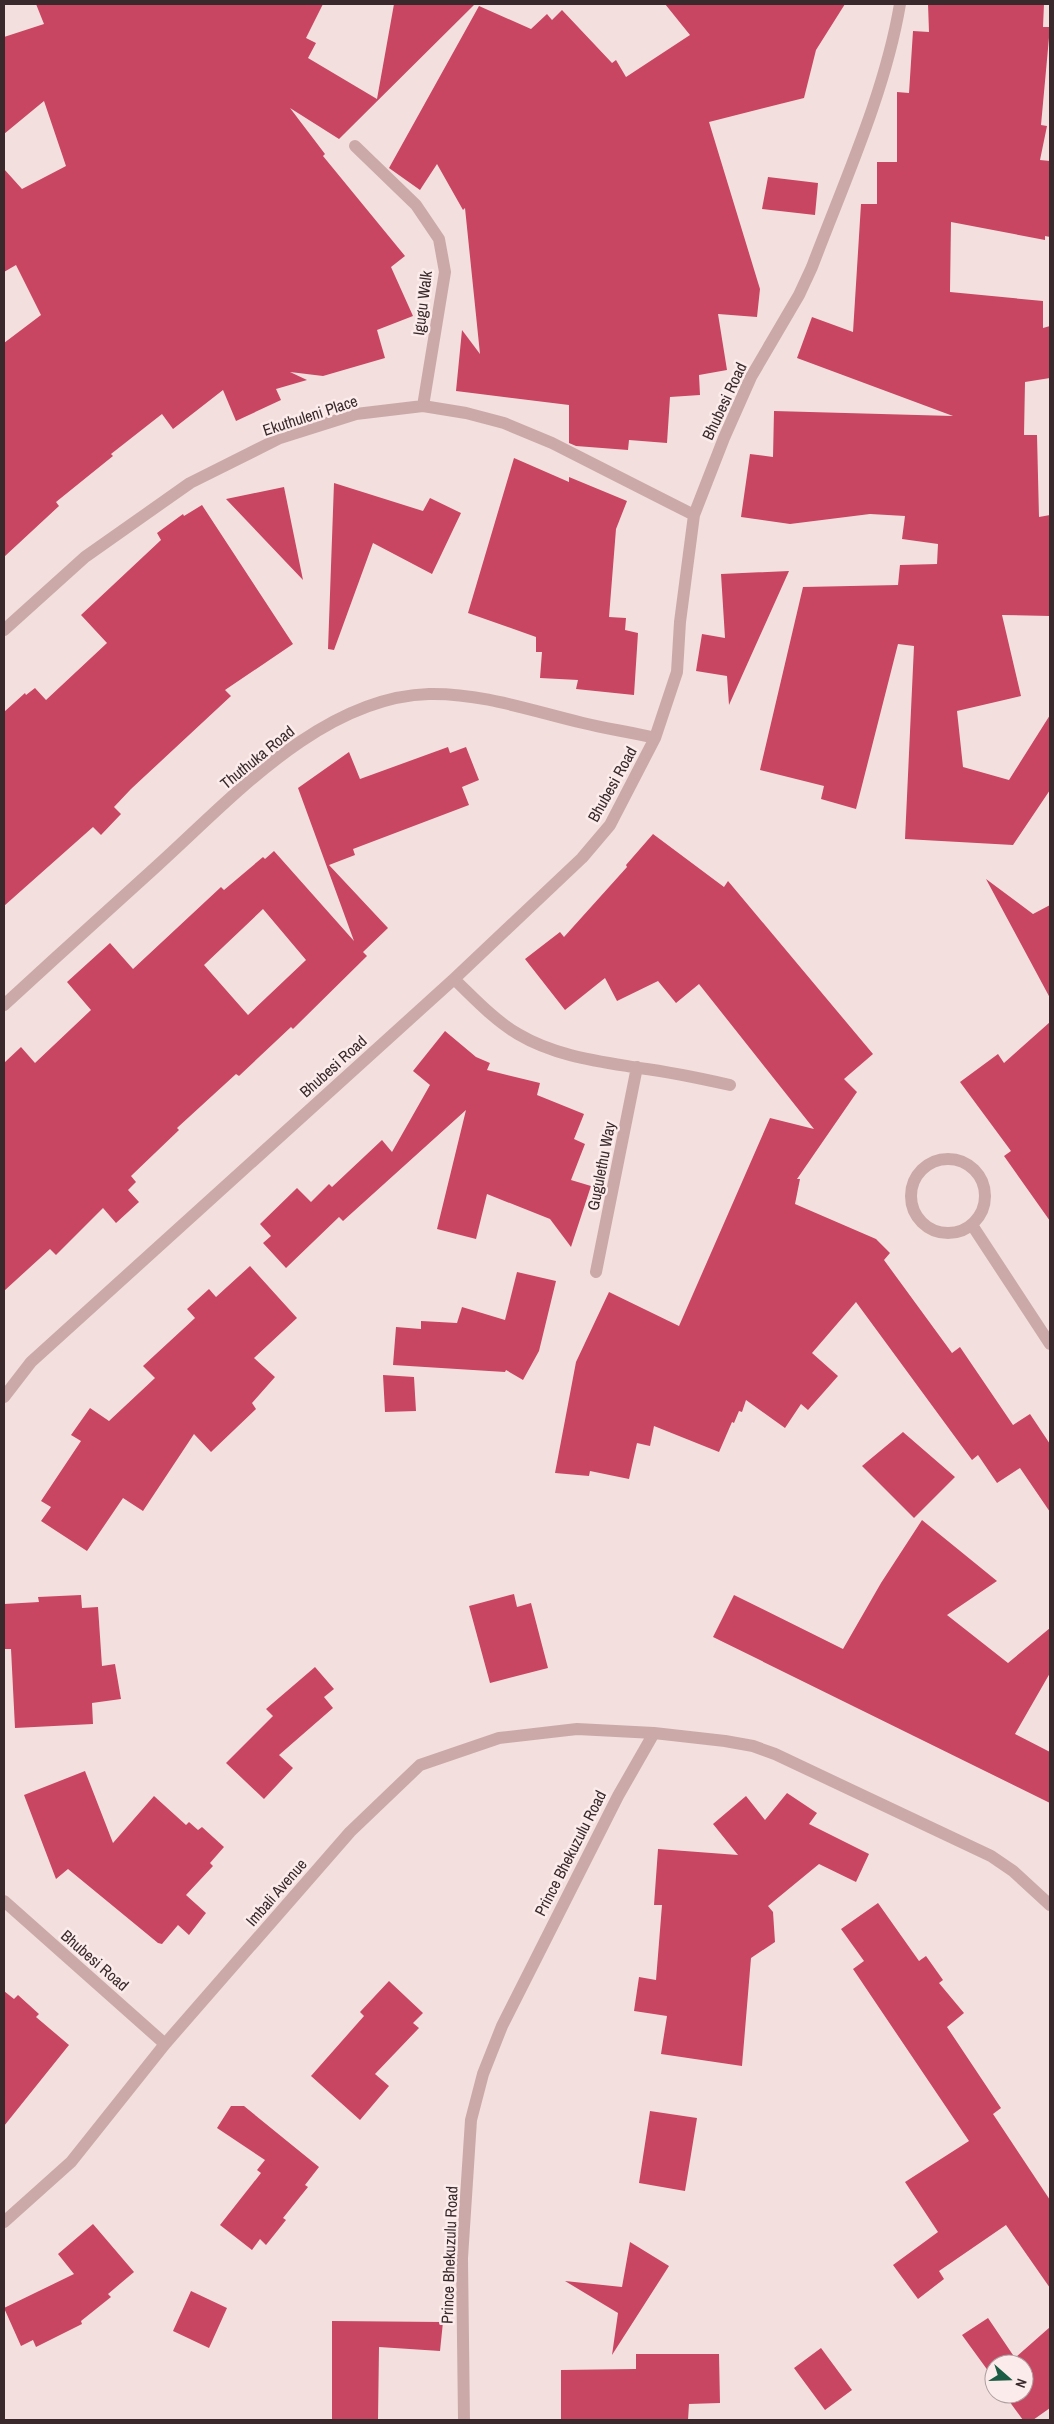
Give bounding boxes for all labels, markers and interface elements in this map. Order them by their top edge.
street label: Igugu Walk [407,269,437,337]
street label: Bhubesi Road [696,359,752,443]
street label: Ekuthuleni Place [260,389,360,441]
street label: Thuthuka Road [215,720,299,794]
street label: Bhubesi Road [582,742,642,826]
street label: Bhubesi Road [295,1030,371,1102]
street label: Gugulethu Way [582,1119,620,1212]
street label: Prince Bhekuzulu Road [529,1787,611,1919]
street label: Imbali Avenue [240,1853,312,1931]
street label: Bhubesi Road [56,1924,134,1996]
street label: Prince Bhekuzulu Road [436,2186,462,2324]
north arrow [984,2354,1034,2404]
text: N [1011,2376,1031,2390]

